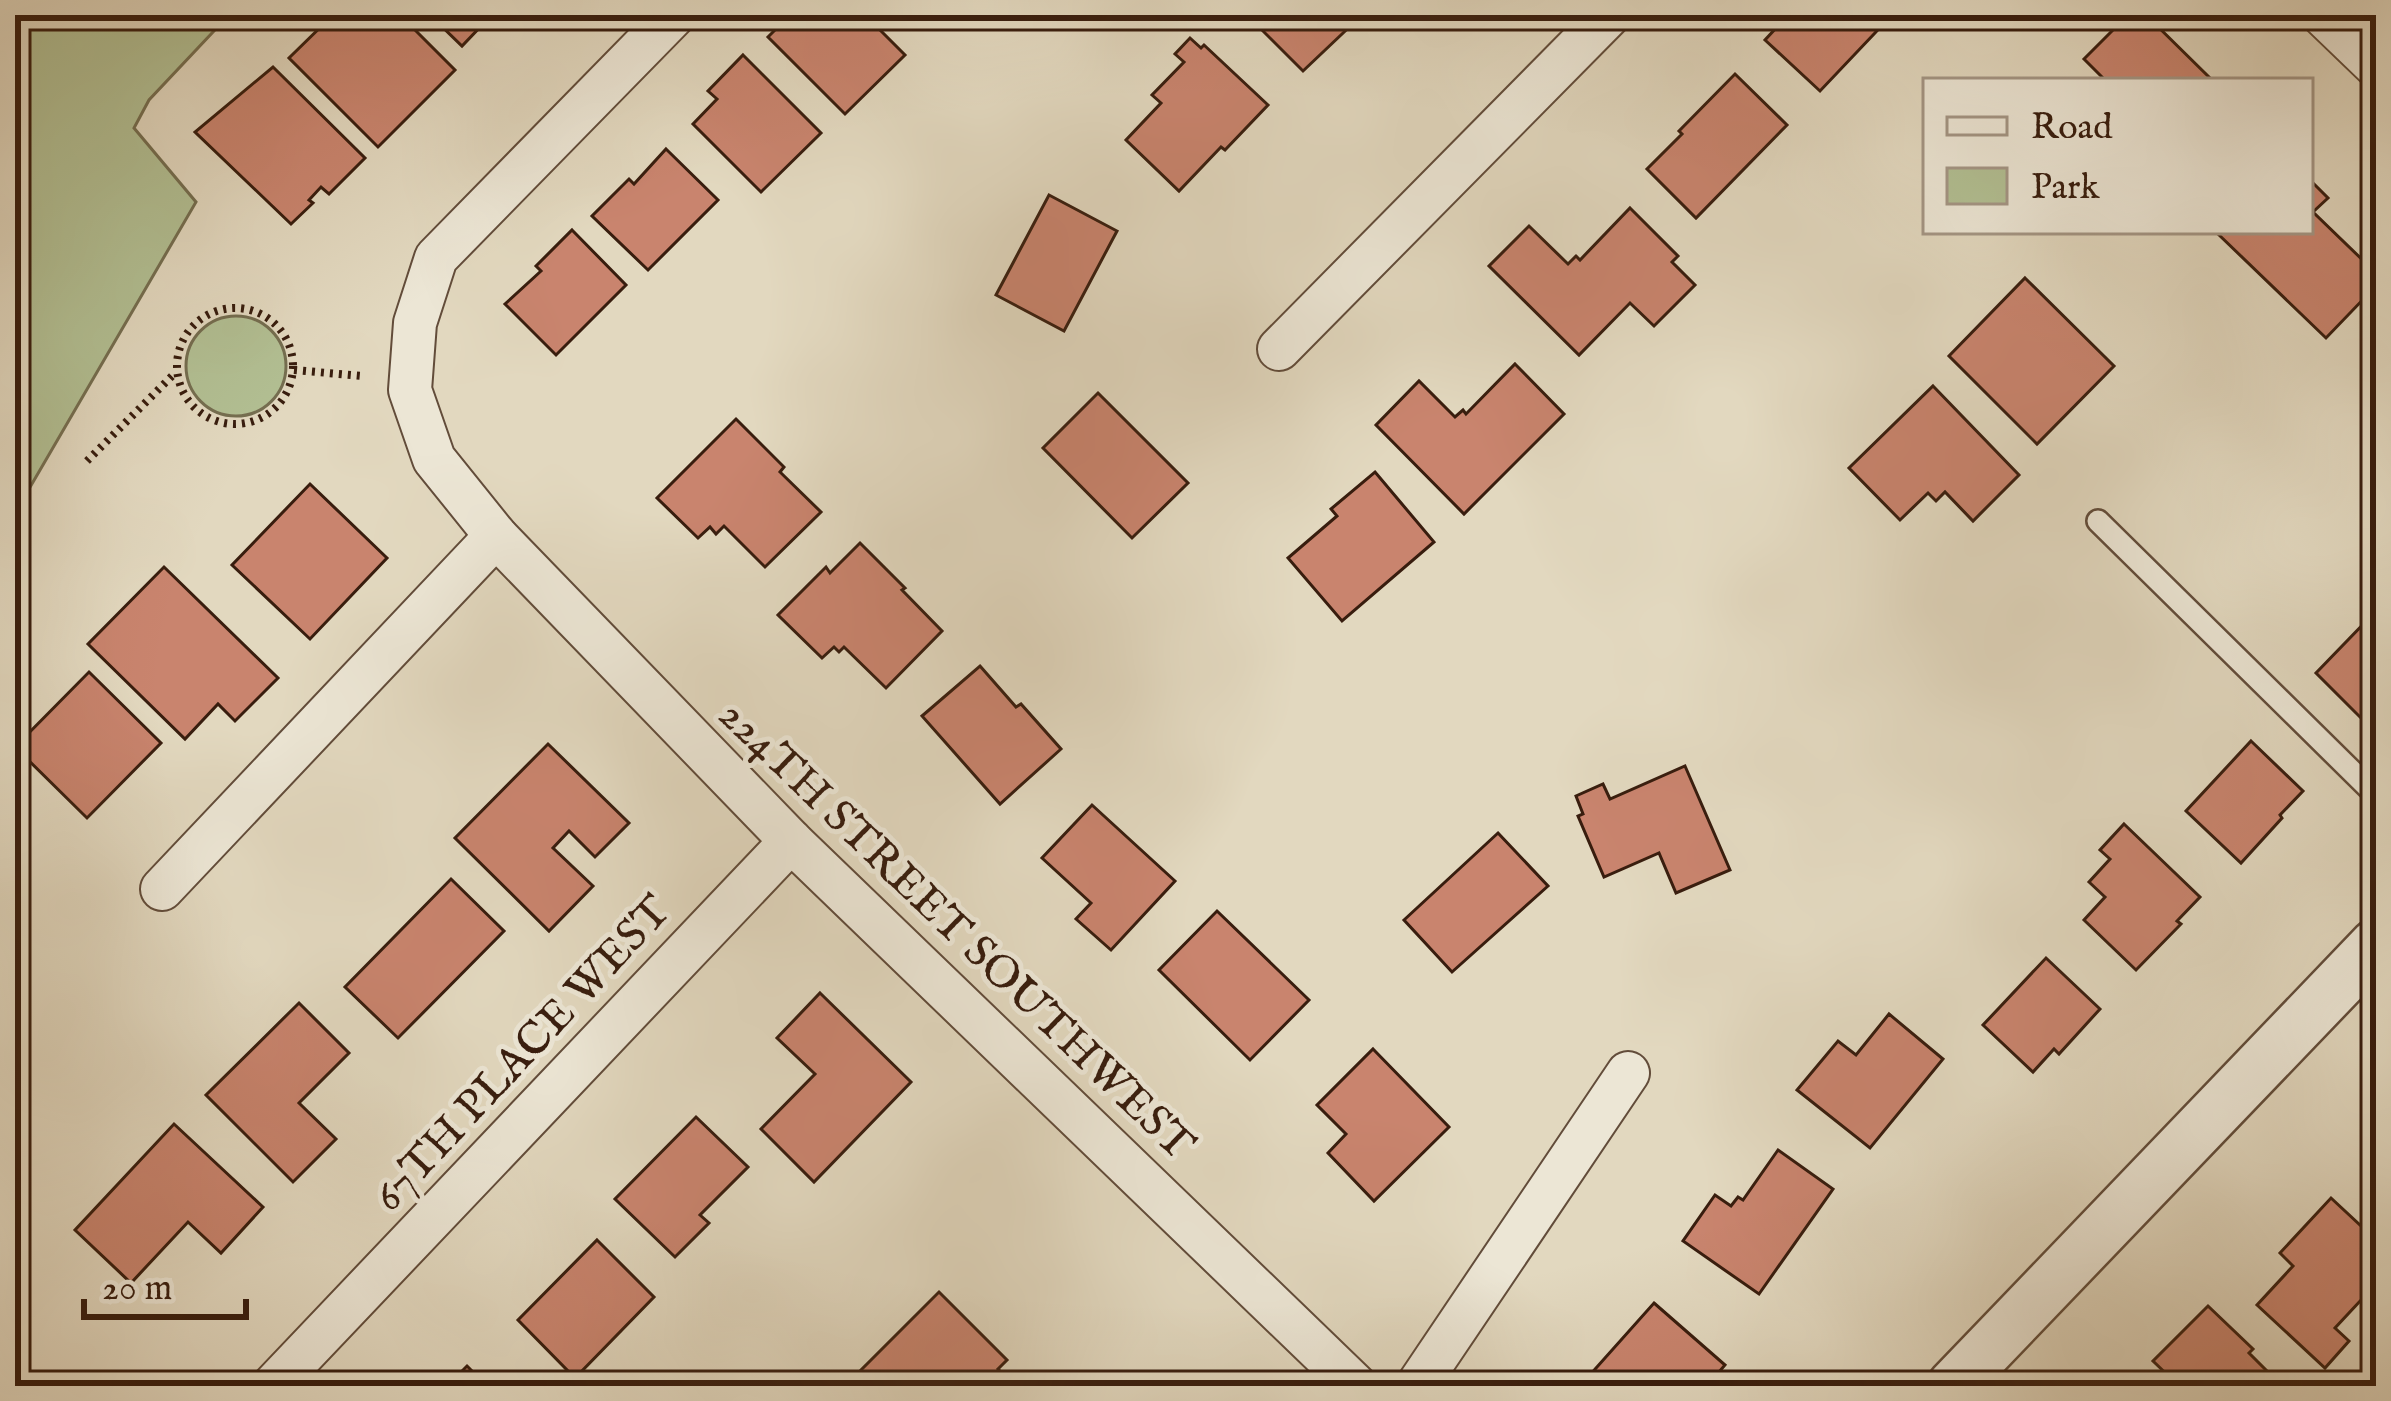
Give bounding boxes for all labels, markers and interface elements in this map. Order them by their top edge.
legend [1923,78,2313,234]
text: Road [2031,105,2113,151]
text: Park [2031,165,2100,211]
street label: 224TH STREET SOUTHWEST [706,688,1206,1174]
street label: 67TH PLACE WEST [361,884,684,1225]
scale bar [84,1245,246,1319]
text: 20 m [102,1266,172,1312]

